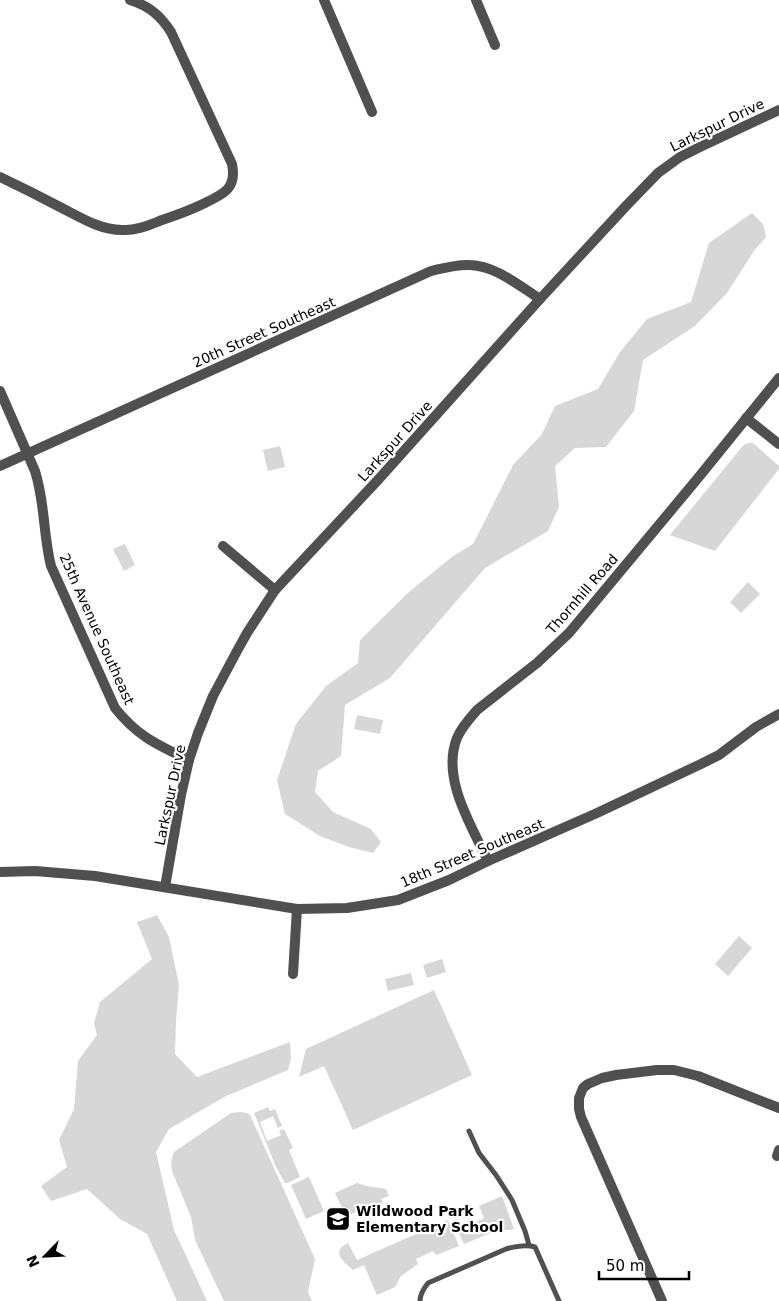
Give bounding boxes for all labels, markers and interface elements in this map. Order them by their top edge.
street label: Larkspur Drive [667,95,767,155]
street label: 20th Street Southeast [190,293,338,371]
street label: Larkspur Drive [355,397,435,485]
street label: 25th Avenue Southeast [56,551,138,708]
street label: Thornhill Road [542,551,621,638]
street label: Larkspur Drive [151,743,189,847]
street label: 18th Street Southeast [398,815,547,891]
place label: Wildwood Park Elementary School [356,1203,503,1235]
school or university icon: Wildwood Park Elementary School [325,1206,351,1232]
north arrow [20,1231,70,1281]
scale bar [599,1248,689,1280]
text: N [23,1253,43,1270]
text: 50 m [606,1257,644,1275]

